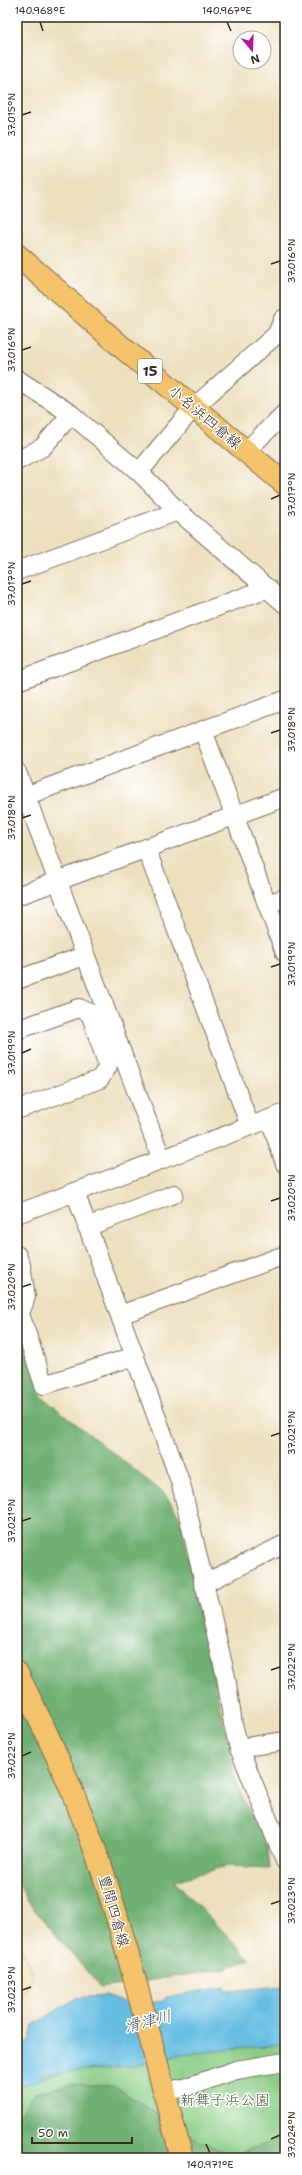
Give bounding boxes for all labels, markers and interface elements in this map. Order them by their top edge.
text: 140.968°E [15,4,65,17]
text: 140.967°E [202,4,252,17]
north arrow [232,30,272,70]
text: N [248,50,262,68]
text: 37.015°N [5,93,18,137]
text: 37.016°N [285,239,298,283]
text: 37.016°N [5,328,18,372]
road number: 15 [138,359,162,383]
street label: 小名浜四倉線 [164,380,246,454]
text: 37.017°N [285,473,298,517]
text: 37.017°N [5,562,18,606]
text: 37.018°N [285,707,298,753]
text: 37.018°N [5,795,18,841]
text: 37.019°N [285,942,298,986]
text: 37.019°N [5,1031,18,1075]
text: 37.020°N [285,1174,298,1222]
text: 37.020°N [5,1263,18,1311]
text: 37.021°N [285,1411,298,1455]
text: 37.021°N [5,1499,18,1543]
text: 37.022°N [285,1643,298,1691]
text: 37.022°N [5,1732,18,1780]
street label: 豊間四倉線 [94,1872,134,1950]
text: 37.023°N [285,1877,298,1925]
text: 37.023°N [5,1966,18,2014]
water label: 滑津川 [122,2005,174,2037]
park label: 新舞子浜公園 [180,2090,270,2110]
text: 37.024°N [285,2111,298,2159]
scale bar [32,2119,132,2145]
text: 50 m [38,2125,68,2141]
text: 140.971°E [186,2158,234,2171]

